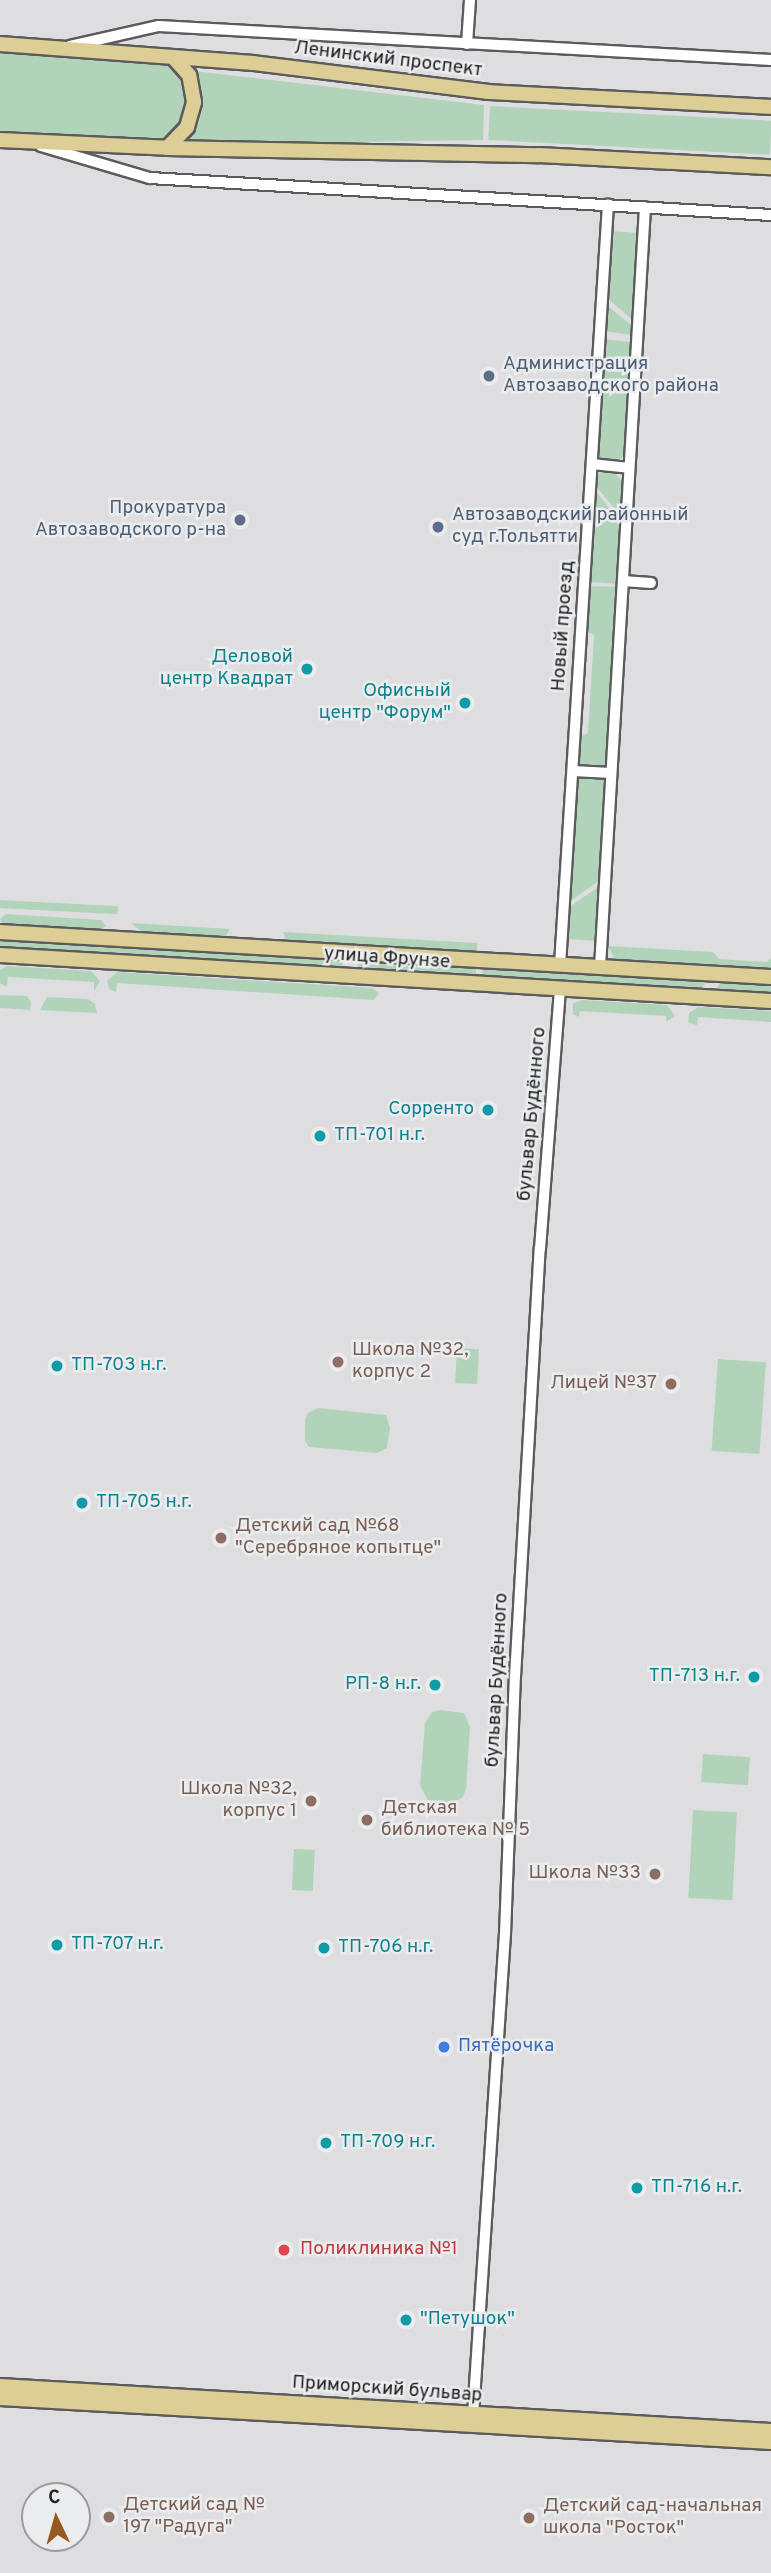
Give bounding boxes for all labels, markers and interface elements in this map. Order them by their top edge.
street label: Ленинский проспект [293,37,483,83]
place label: Администрация Автозаводского района [503,354,719,398]
marker: Администрация Автозаводского района [481,368,497,384]
place label: Прокуратура Автозаводского р-на [35,498,226,542]
place label: Автозаводский районный суд г.Тольятти [452,505,688,549]
marker: Прокуратура Автозаводского р-на [232,512,248,528]
marker: Автозаводский районный суд г.Тольятти [430,519,446,535]
street label: Новый проезд [548,560,580,692]
place label: Деловой центр Квадрат [160,647,293,691]
marker: Деловой центр Квадрат [299,661,315,677]
place label: Офисный центр "Форум" [319,681,451,725]
marker: Офисный центр "Форум" [457,695,473,711]
street label: улица Фрунзе [323,943,451,975]
street label: бульвар Будённого [514,1026,552,1202]
place label: Сорренто [388,1099,474,1121]
marker: Сорренто [480,1102,496,1118]
place label: ТП-701 н.г. [334,1125,425,1147]
marker: ТП-701 н.г. [312,1128,328,1144]
place label: Школа №32, корпус 2 [352,1340,469,1384]
marker: Школа №32, корпус 2 [330,1354,346,1370]
place label: ТП-703 н.г. [71,1355,166,1377]
marker: ТП-703 н.г. [49,1358,65,1374]
place label: Лицей №37 [550,1373,657,1395]
marker: Лицей №37 [663,1376,679,1392]
place label: ТП-705 н.г. [96,1492,192,1514]
marker: ТП-705 н.г. [74,1495,90,1511]
place label: Детский сад №68 "Серебряное копытце" [235,1516,441,1560]
marker: Детский сад №68 "Серебряное копытце" [213,1530,229,1546]
street label: бульвар Будённого [482,1592,514,1768]
place label: ТП-713 н.г. [649,1666,740,1688]
marker: ТП-713 н.г. [746,1669,762,1685]
place label: РП-8 н.г. [345,1674,421,1696]
marker: РП-8 н.г. [427,1677,443,1693]
place label: Школа №32, корпус 1 [180,1779,297,1823]
marker: Школа №32, корпус 1 [303,1793,319,1809]
place label: Детская библиотека № 5 [381,1798,530,1842]
marker: Детская библиотека № 5 [359,1812,375,1828]
place label: Школа №33 [529,1863,641,1885]
marker: Школа №33 [647,1866,663,1882]
place label: ТП-707 н.г. [71,1934,164,1956]
marker: ТП-707 н.г. [49,1937,65,1953]
place label: ТП-706 н.г. [338,1937,433,1959]
marker: ТП-706 н.г. [316,1940,332,1956]
place label: Пятёрочка [458,2036,554,2058]
marker: Пятёрочка [436,2039,452,2055]
place label: ТП-709 н.г. [340,2132,435,2154]
marker: ТП-709 н.г. [318,2135,334,2151]
place label: ТП-716 н.г. [651,2177,742,2199]
marker: ТП-716 н.г. [629,2180,645,2196]
place label: Поликлиника №1 [300,2239,458,2261]
marker: Поликлиника №1 [274,2240,294,2260]
place label: "Петушок" [420,2309,515,2331]
marker: "Петушок" [398,2312,414,2328]
street label: Приморский бульвар [291,2372,483,2408]
north arrow [21,2482,91,2552]
text: С [47,2486,61,2511]
place label: Детский сад № 197 "Радуга" [123,2495,265,2539]
place label: Детский сад-начальная школа "Росток" [543,2496,762,2540]
marker: Детский сад № 197 "Радуга" [101,2509,117,2525]
marker: Детский сад-начальная школа "Росток" [521,2510,537,2526]

